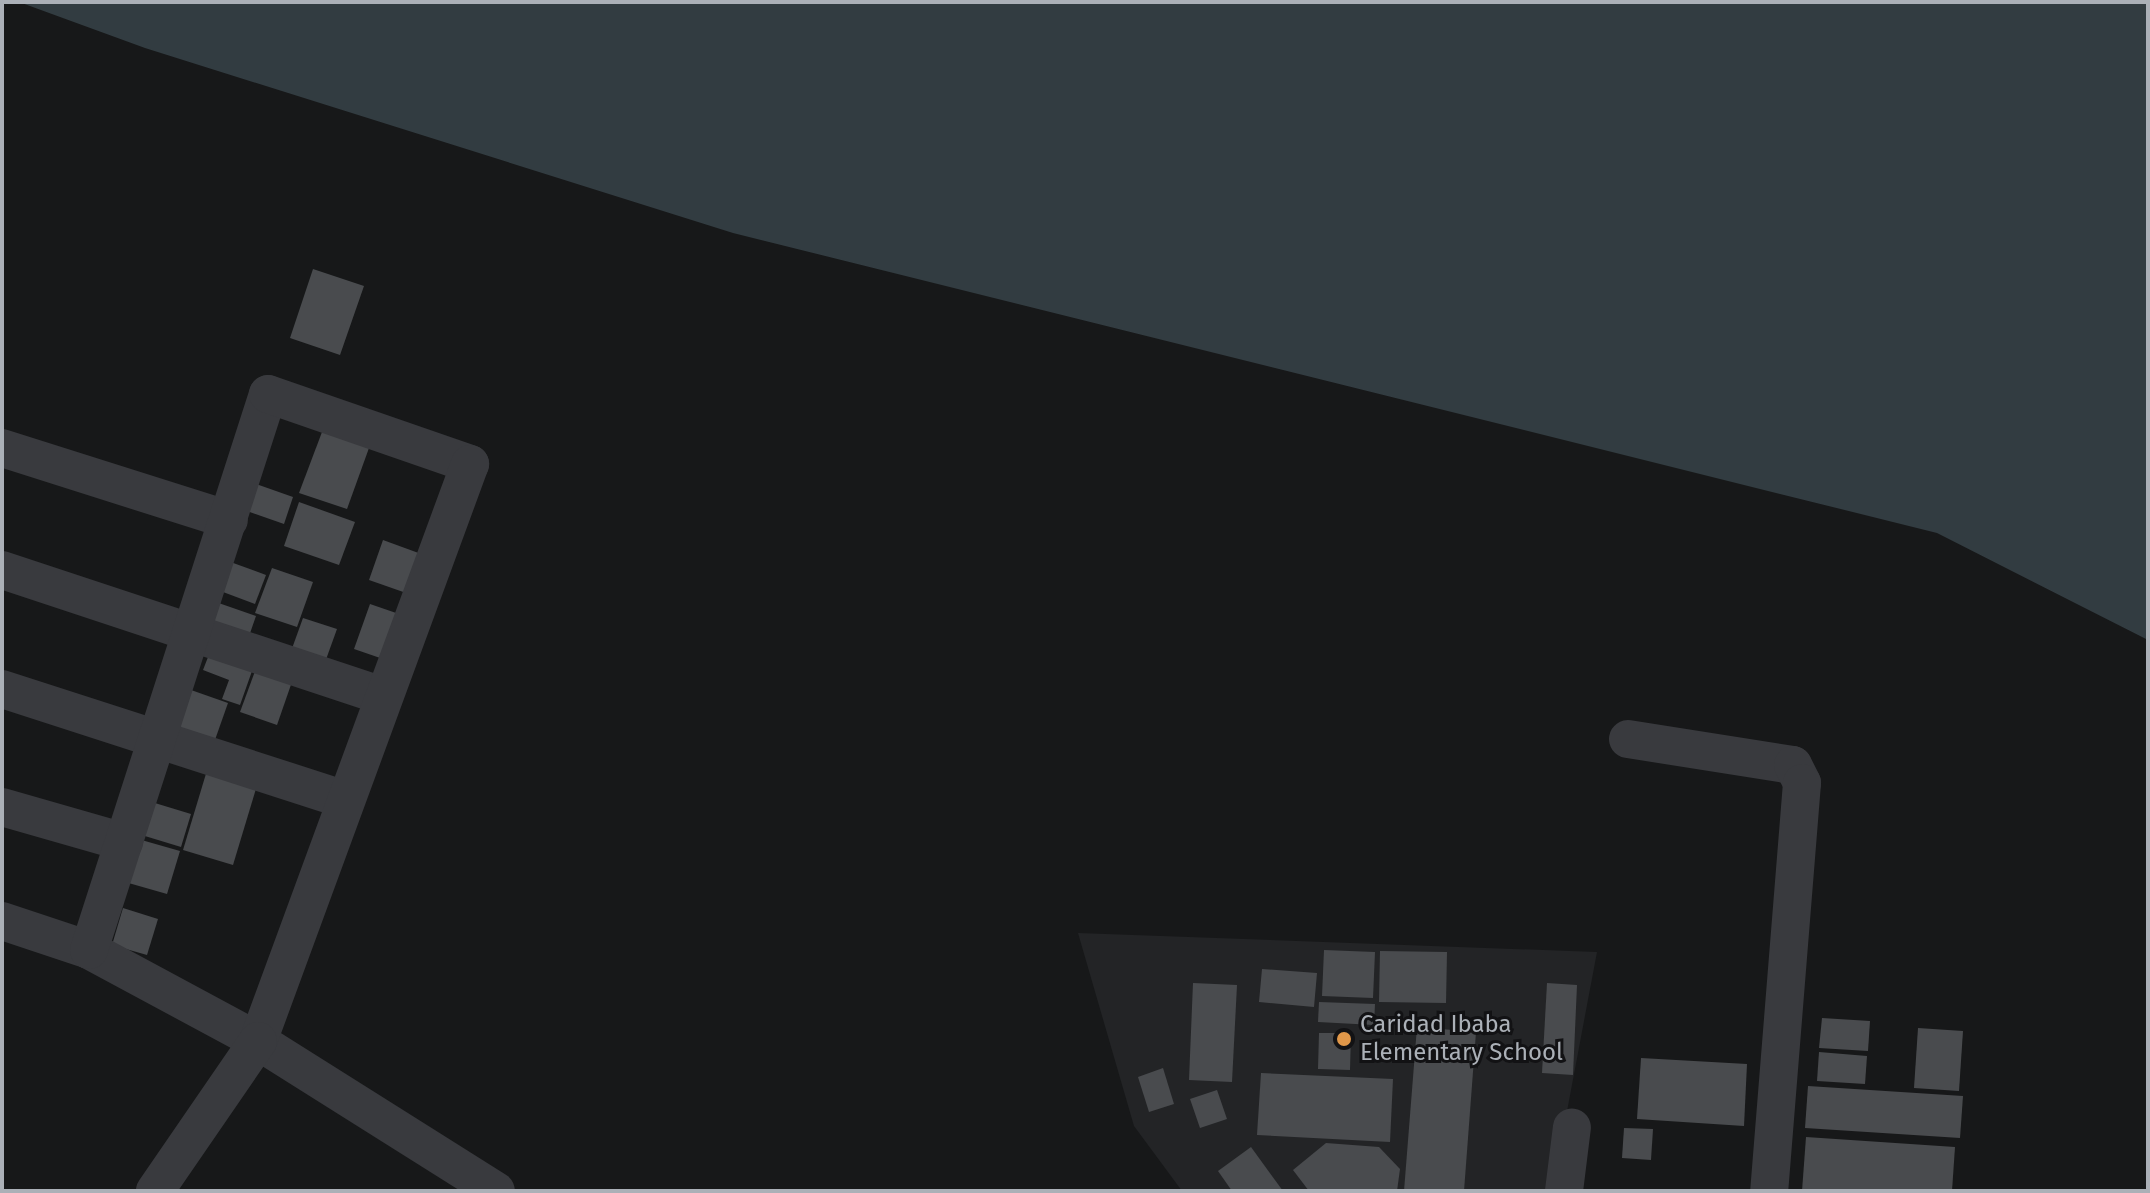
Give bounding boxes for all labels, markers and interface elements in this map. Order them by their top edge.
place label: Caridad Ibaba Elementary School [1360,1011,1563,1067]
marker: Caridad Ibaba Elementary School [1335,1030,1353,1048]

